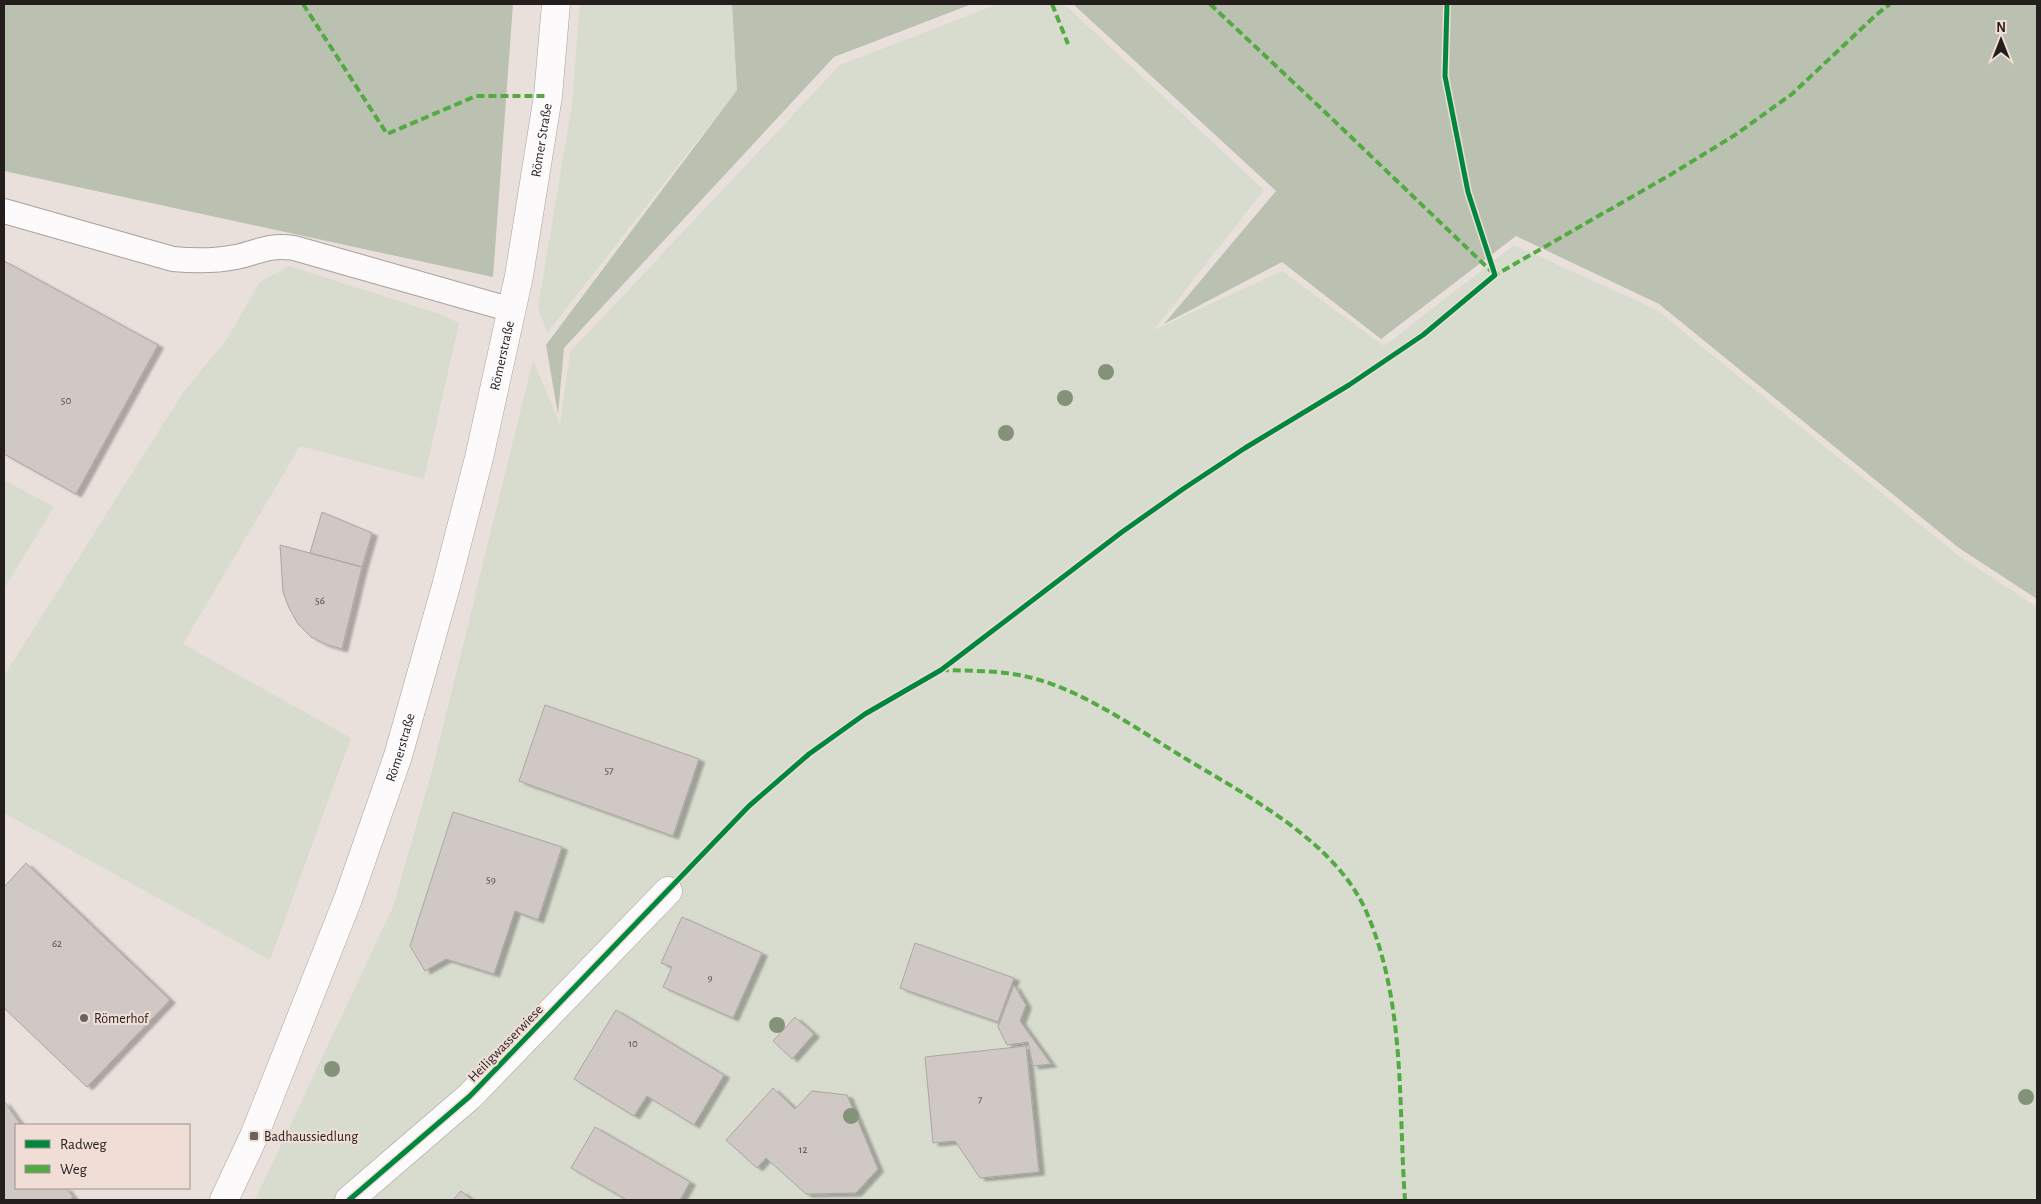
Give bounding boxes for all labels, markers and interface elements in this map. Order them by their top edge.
north arrow [1976,15,2026,65]
text: N [1996,21,2006,35]
street label: Römer Straße [529,102,555,178]
street label: Römerstraße [488,319,517,392]
house number: 50 [61,395,71,406]
house number: 56 [315,595,325,606]
street label: Römerstraße [384,712,418,784]
house number: 57 [604,765,614,776]
house number: 59 [486,874,496,885]
house number: 62 [52,938,62,949]
house number: 9 [707,972,713,983]
street label: Heiligwasserwiese [466,1003,546,1085]
marker: Römerhof [78,1012,90,1024]
place label: Römerhof [94,1012,149,1026]
house number: 10 [628,1038,638,1049]
house number: 7 [978,1094,983,1105]
legend [15,1124,190,1189]
marker: Badhaussiedlung [248,1130,260,1142]
place label: Badhaussiedlung [264,1130,358,1144]
text: Radweg [60,1137,107,1152]
house number: 12 [799,1144,807,1155]
text: Weg [60,1162,88,1177]

